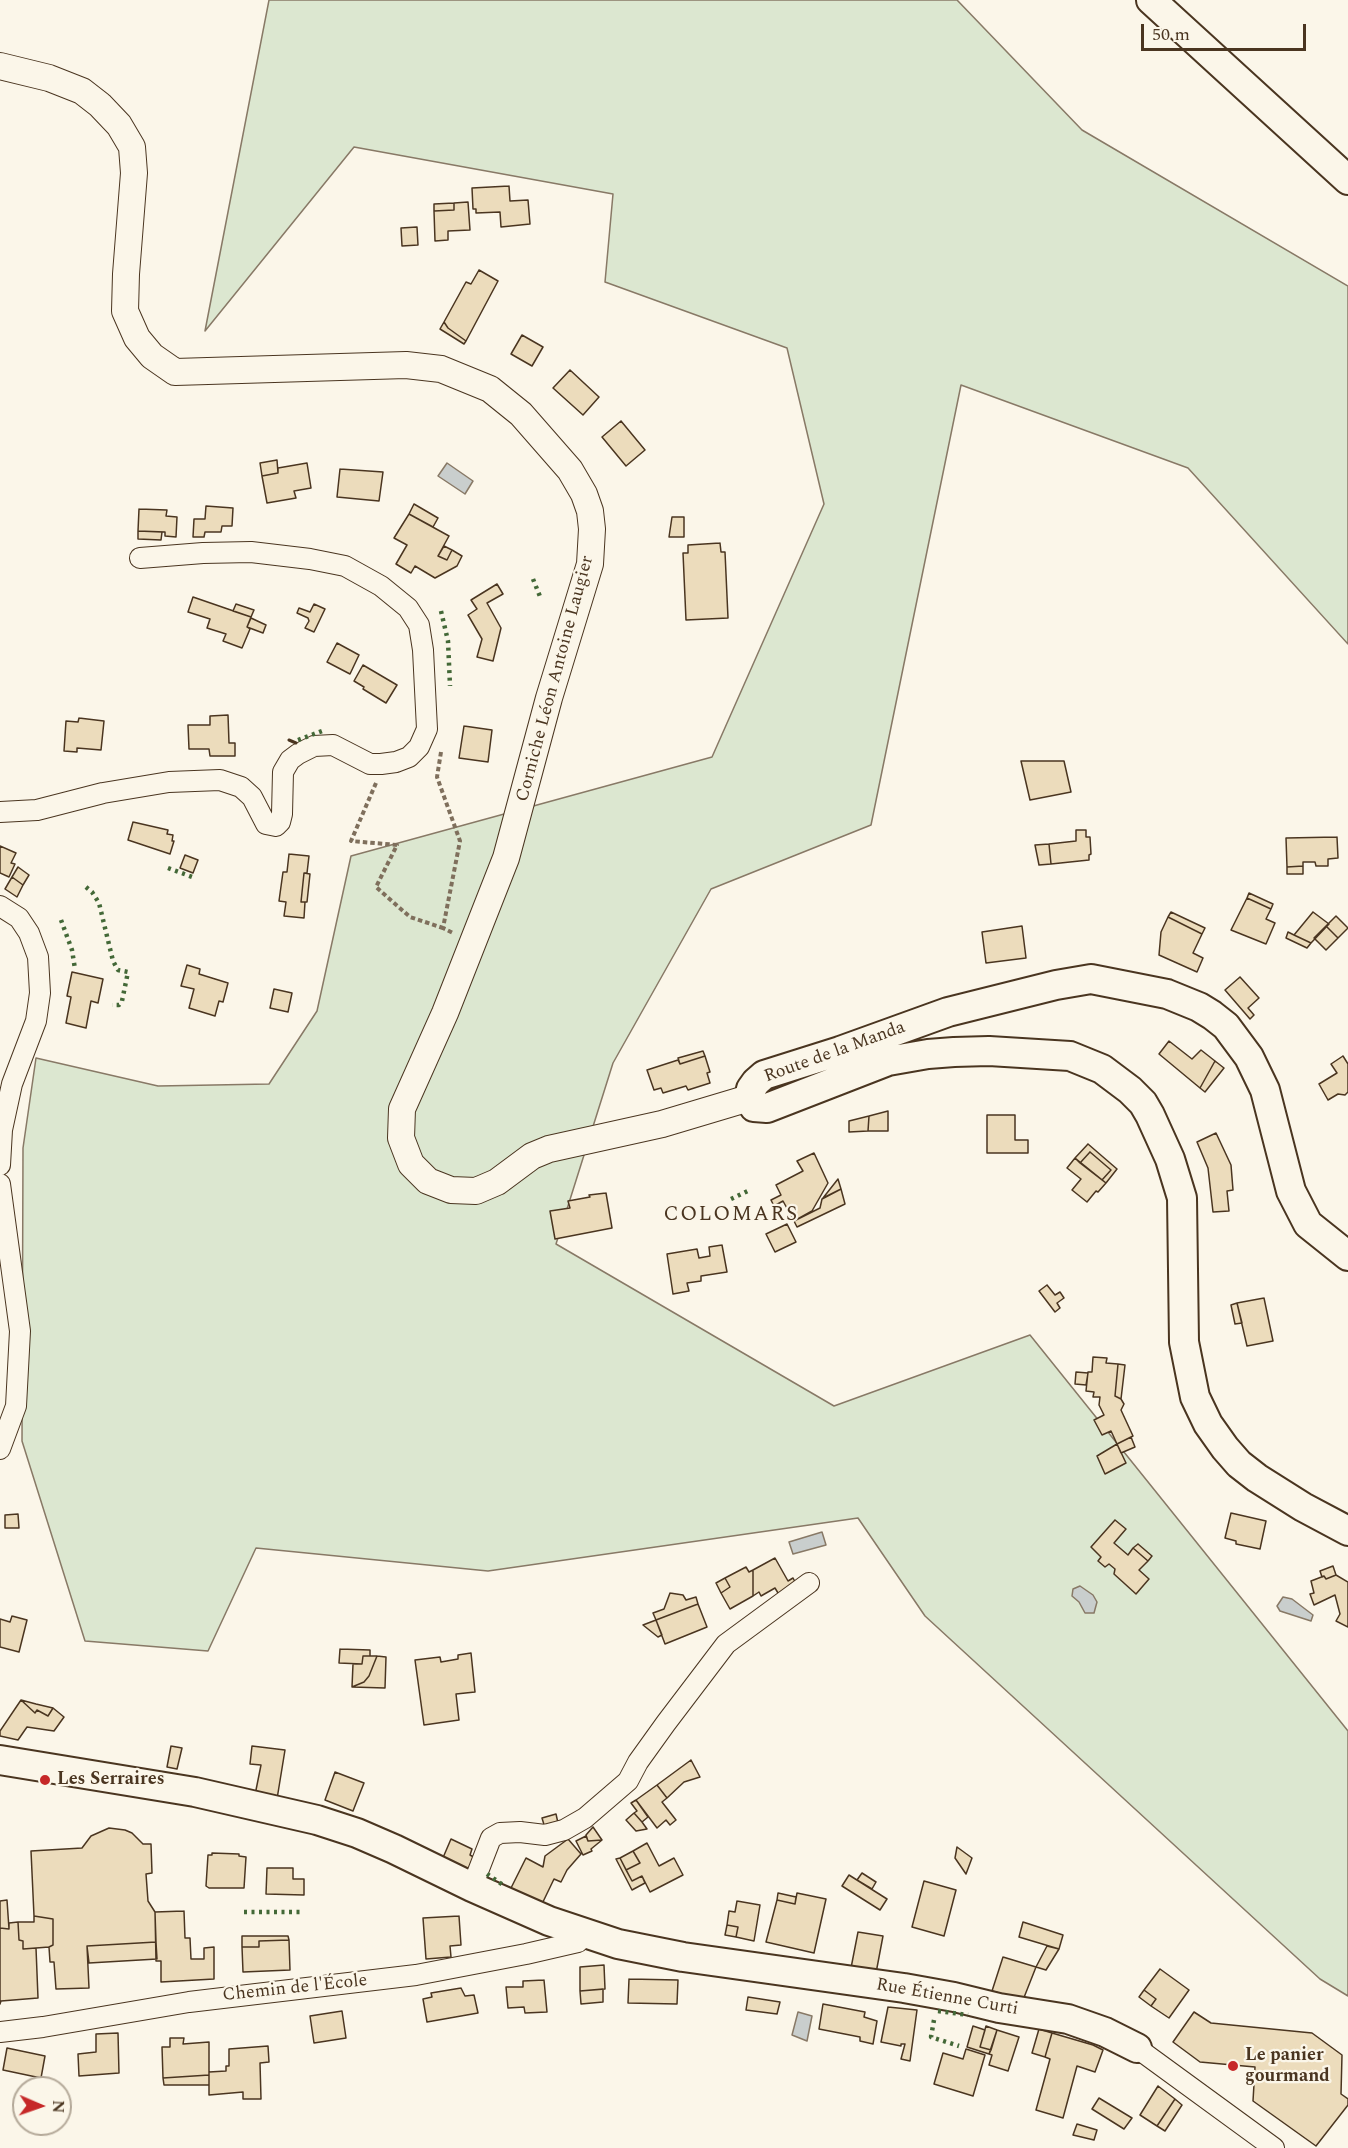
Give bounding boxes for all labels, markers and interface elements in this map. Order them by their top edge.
scale bar [1144,12,1309,50]
text: 50 m [1152,21,1190,48]
street label: Corniche Léon Antoine Laugier [513,554,599,804]
street label: Route de la Manda [762,1017,908,1089]
district label: COLOMARS [663,1203,799,1229]
place label: Les Serraires [57,1769,165,1791]
marker: Les Serraires [38,1773,52,1787]
street label: Chemin de l'École [222,1971,368,2007]
street label: Rue Étienne Curti [874,1975,1020,2021]
place label: Le panier gourmand [1245,2045,1330,2088]
marker: Le panier gourmand [1226,2059,1240,2073]
north arrow [12,2076,72,2136]
text: N [46,2100,70,2114]

